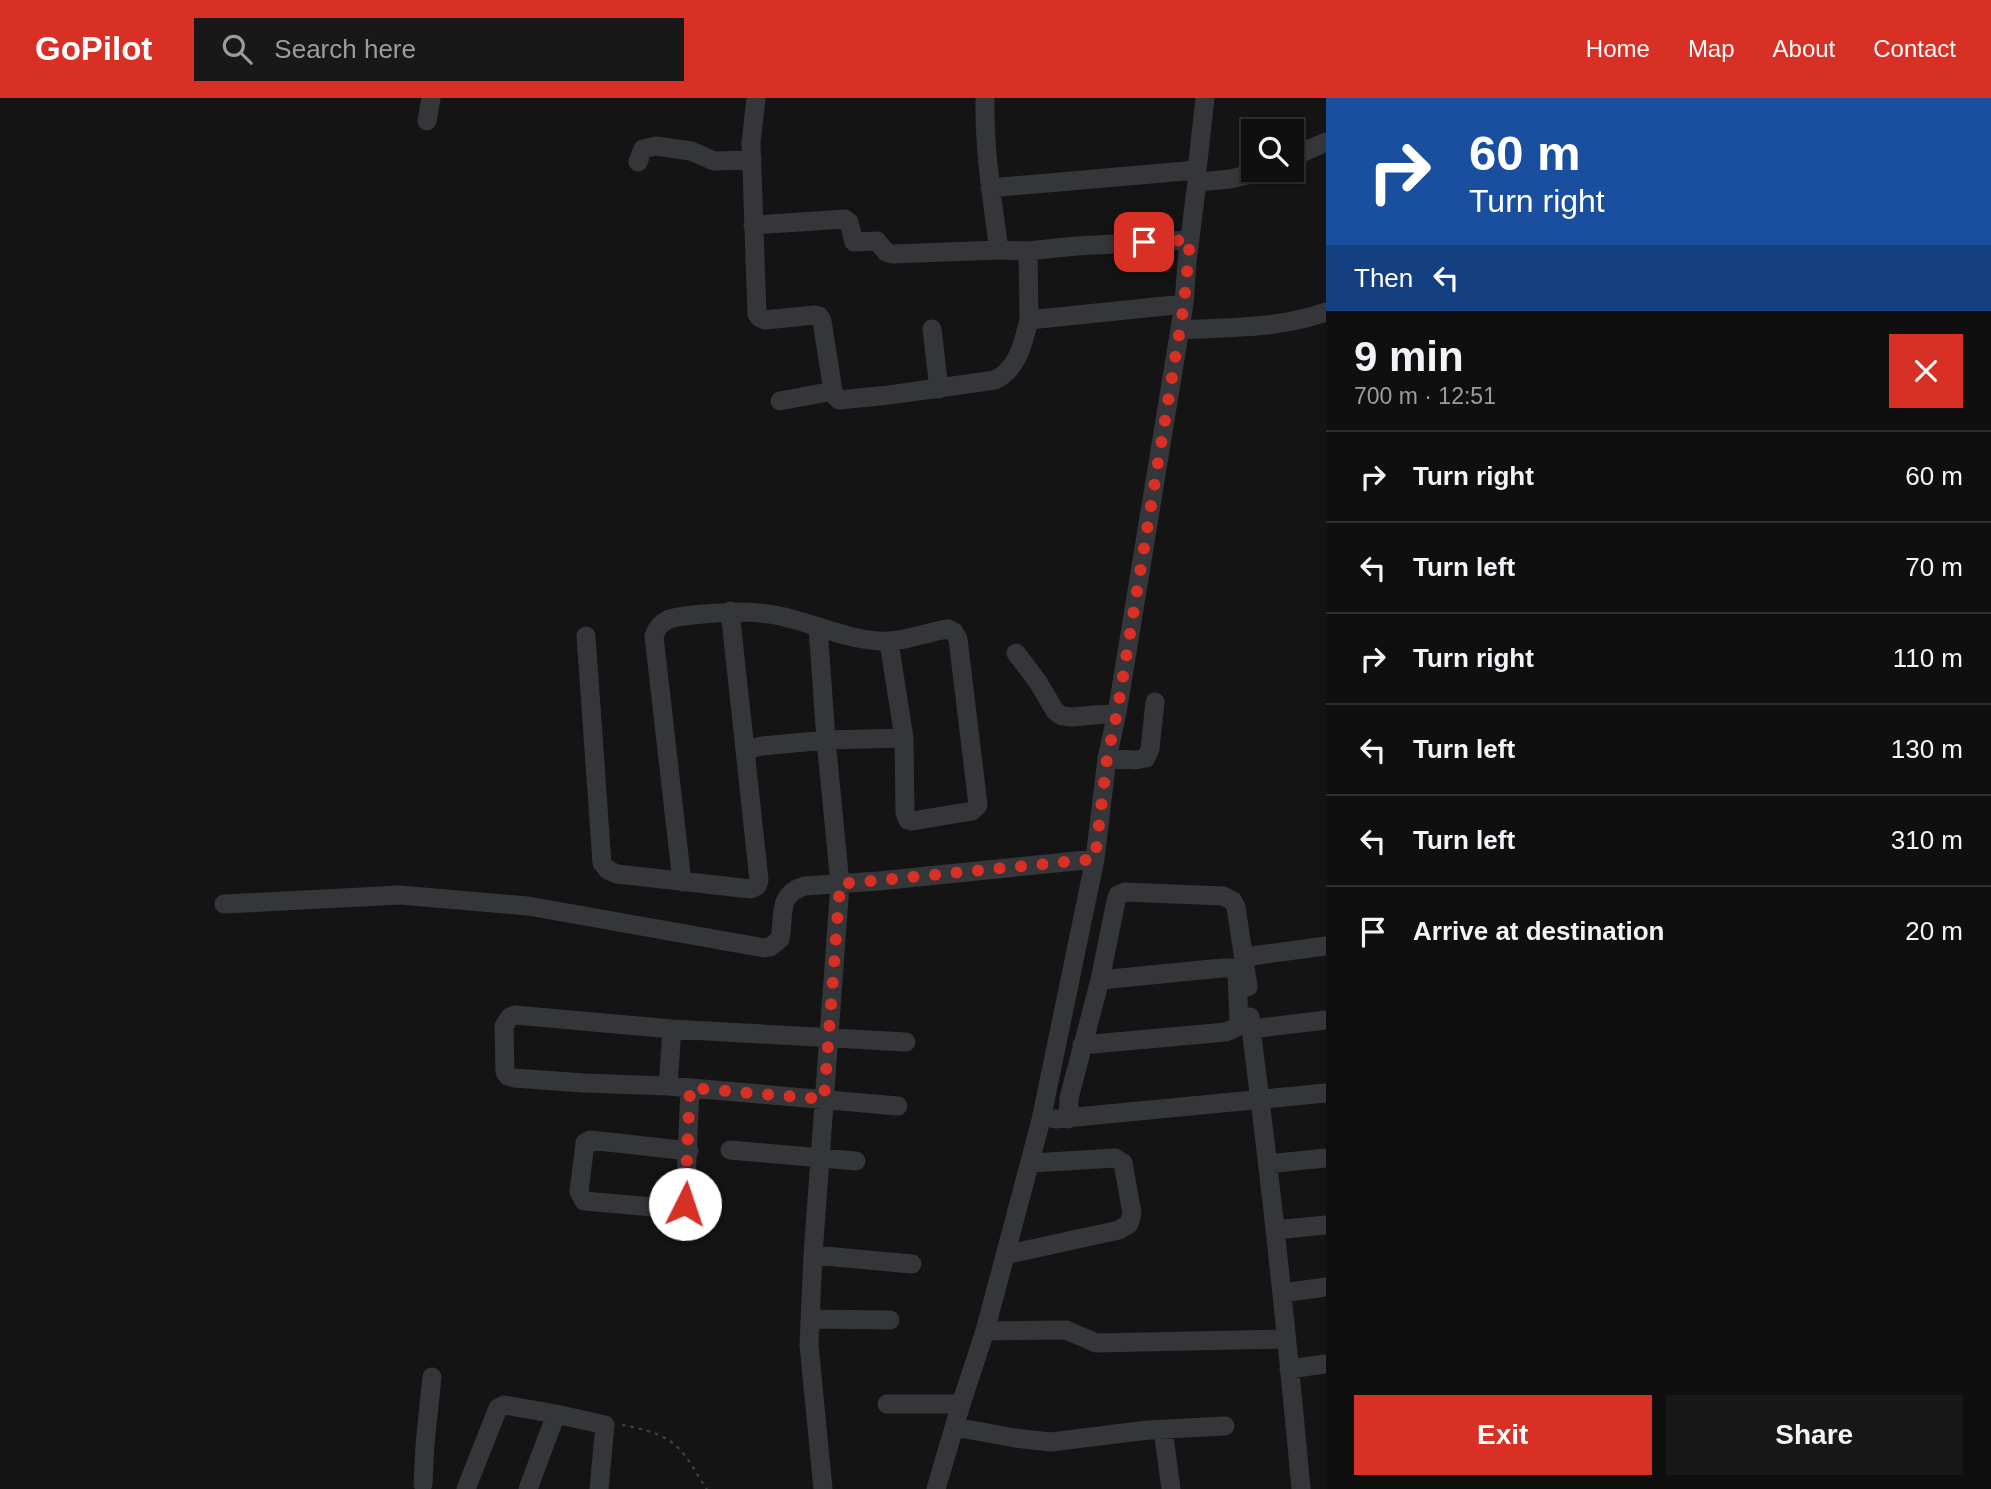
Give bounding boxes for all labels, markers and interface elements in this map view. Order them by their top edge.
search box [194,18,684,81]
text: GoPilot [35,30,152,67]
icon: search [218,30,256,68]
text: Search here [274,34,416,64]
text: Home [1586,35,1650,62]
text: Map [1688,35,1735,62]
text: About [1773,35,1835,62]
text: Contact [1873,35,1956,62]
map controls [1241,119,1304,182]
button: search [1241,119,1304,182]
icon: right [1354,126,1445,217]
text: 60 m [1469,126,1581,180]
text: Turn right [1469,183,1605,219]
pin [1114,212,1174,272]
icon: arrive [1125,223,1163,261]
icon: left [1427,259,1465,297]
text: Then [1354,263,1413,293]
text: 9 min [1354,333,1464,380]
button: close [1889,334,1963,408]
text: 700 m · 12:51 [1354,383,1496,409]
icon: right [1354,458,1392,496]
text: Turn right [1413,461,1534,491]
text: 60 m [1905,461,1963,491]
icon: left [1354,549,1392,587]
text: Turn left [1413,552,1515,582]
text: 70 m [1905,552,1963,582]
icon: right [1354,640,1392,678]
text: Turn right [1413,643,1534,673]
text: 110 m [1893,643,1963,673]
icon: left [1354,731,1392,769]
text: Turn left [1413,734,1515,764]
text: 130 m [1891,734,1963,764]
icon: left [1354,822,1392,860]
text: Turn left [1413,825,1515,855]
text: 310 m [1891,825,1963,855]
icon: arrive [1354,913,1392,951]
text: Arrive at destination [1413,916,1664,946]
text: 20 m [1905,916,1963,946]
position arrow [648,1167,722,1241]
button: Exit [1354,1395,1652,1475]
button: Share [1666,1395,1963,1475]

